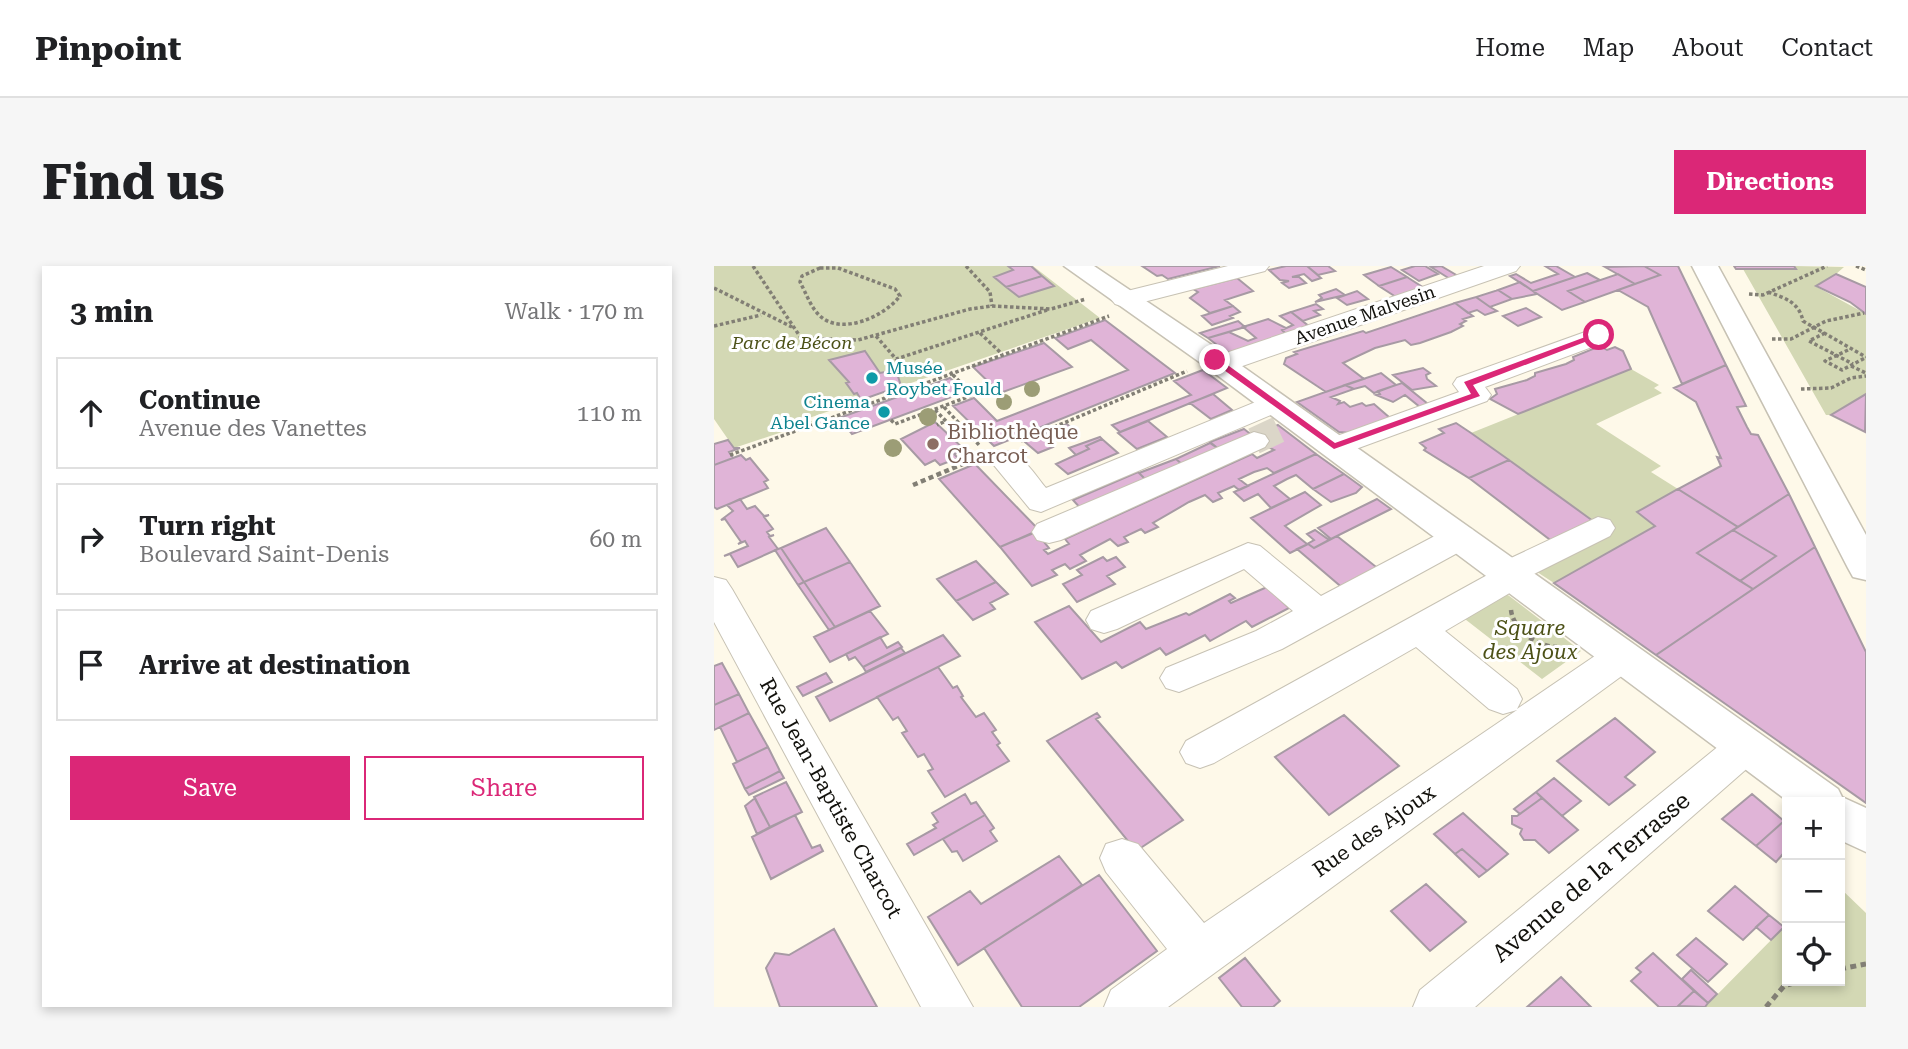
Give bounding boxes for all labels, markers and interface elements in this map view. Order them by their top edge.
text: Pinpoint [35,29,181,68]
text: Home [1475,34,1545,62]
text: Map [1583,34,1634,62]
text: About [1672,34,1743,62]
text: Contact [1781,34,1873,62]
button: Directions [1674,150,1866,214]
text: Find us [42,154,225,211]
street label: Avenue Malvesin [1292,281,1438,348]
text: 3 min [70,294,153,329]
text: Walk · 170 m [505,298,644,325]
route start [1583,319,1614,350]
park label: Parc de Bécon [731,332,852,353]
route end [1199,344,1230,375]
place label: Musée Roybet Fould [886,357,1002,399]
marker: Musée Roybet Fould [864,370,880,386]
text: Continue [139,385,261,415]
place label: Cinema Abel Gance [770,391,870,433]
icon: ahead [72,394,110,432]
text: 110 m [577,400,642,427]
marker: Cinema Abel Gance [876,404,892,420]
text: Avenue des Vanettes [139,415,367,442]
place label: Bibliothèque Charcot [947,420,1078,468]
marker: Bibliothèque Charcot [925,436,941,452]
text: Turn right [139,511,275,541]
icon: right [72,520,110,558]
text: 60 m [589,526,642,553]
text: Boulevard Saint-Denis [139,541,389,568]
park label: Square des Ajoux [1482,616,1578,664]
icon: arrive [72,646,110,684]
text: Arrive at destination [139,650,410,680]
street label: Rue Jean-Baptiste Charcot [755,674,907,922]
button: Save [70,756,350,820]
button: Share [364,756,644,820]
street label: Rue des Ajoux [1308,780,1440,882]
street label: Avenue de la Terrasse [1487,786,1695,968]
map controls [1782,797,1845,986]
button: + [1782,797,1845,860]
button: − [1782,860,1845,923]
button: locate [1782,923,1845,986]

